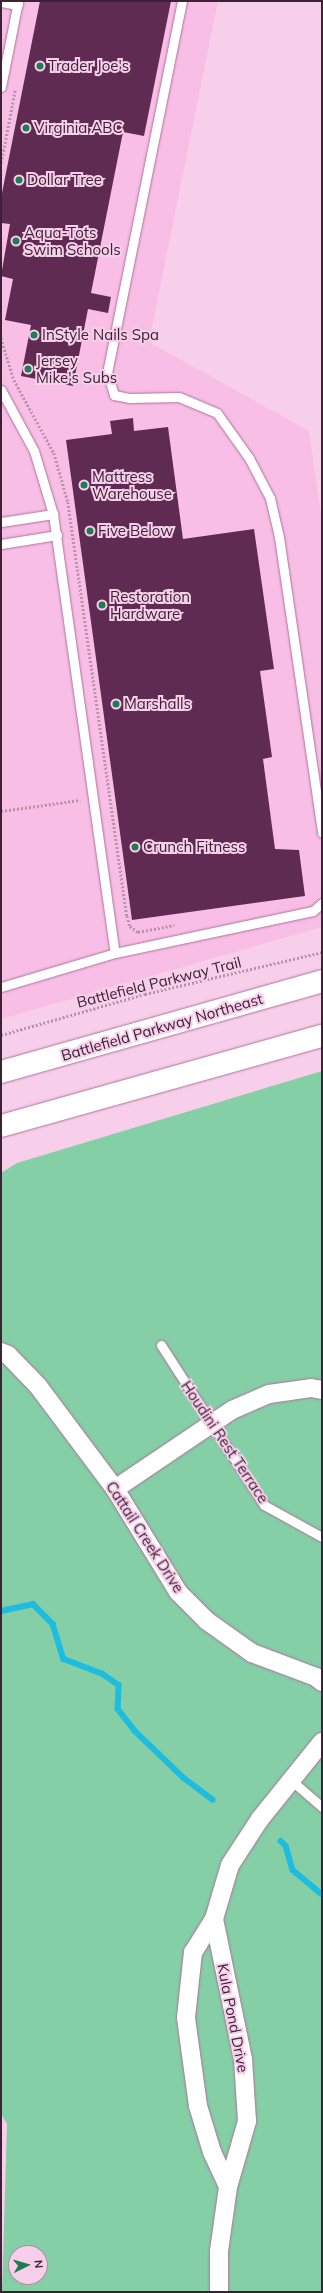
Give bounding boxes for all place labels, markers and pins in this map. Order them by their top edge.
place label: Trader Joe's [48,57,129,75]
marker: Trader Joe's [35,61,45,71]
place label: Virginia ABC [34,119,123,137]
marker: Virginia ABC [21,123,31,133]
place label: Dollar Tree [27,171,102,189]
marker: Dollar Tree [14,175,24,185]
place label: Aqua-Tots Swim Schools [24,223,121,258]
marker: Aqua-Tots Swim Schools [11,236,21,246]
place label: InStyle Nails Spa [42,326,159,344]
marker: InStyle Nails Spa [29,330,39,340]
place label: Jersey Mike's Subs [36,351,117,386]
marker: Jersey Mike's Subs [23,364,33,374]
place label: Mattress Warehouse [92,467,172,502]
marker: Mattress Warehouse [79,480,89,490]
place label: Five Below [98,522,173,540]
marker: Five Below [85,526,95,536]
place label: Restoration Hardware [110,587,190,622]
marker: Restoration Hardware [97,600,107,610]
place label: Marshalls [124,695,191,713]
marker: Marshalls [111,699,121,709]
place label: Crunch Fitness [143,838,245,856]
marker: Crunch Fitness [130,842,140,852]

